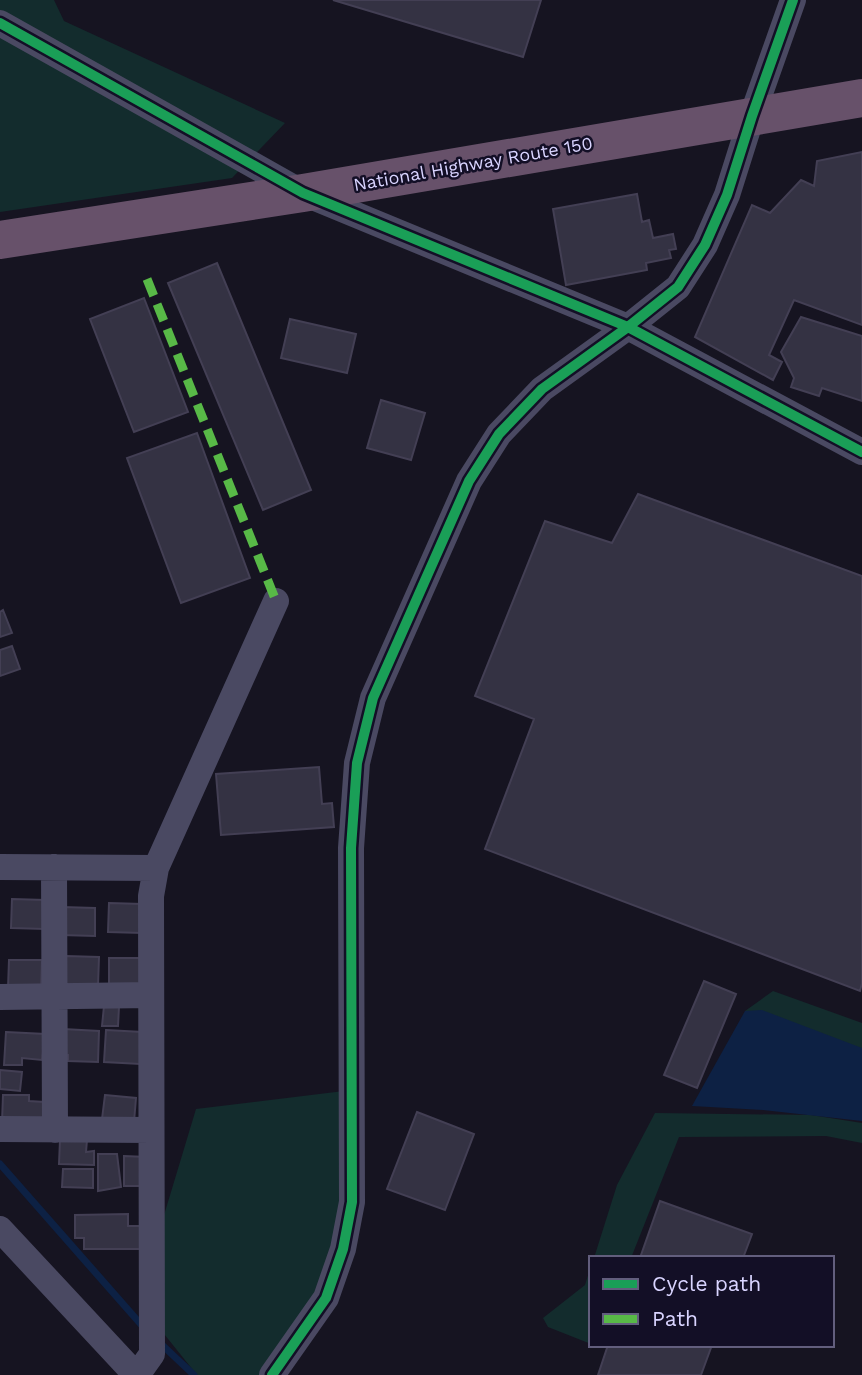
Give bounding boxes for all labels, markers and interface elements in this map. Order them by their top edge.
street label: National Highway Route 150 [352,132,594,195]
legend [589,1256,834,1347]
text: Cycle path [652,1271,761,1296]
text: Path [652,1306,698,1331]

